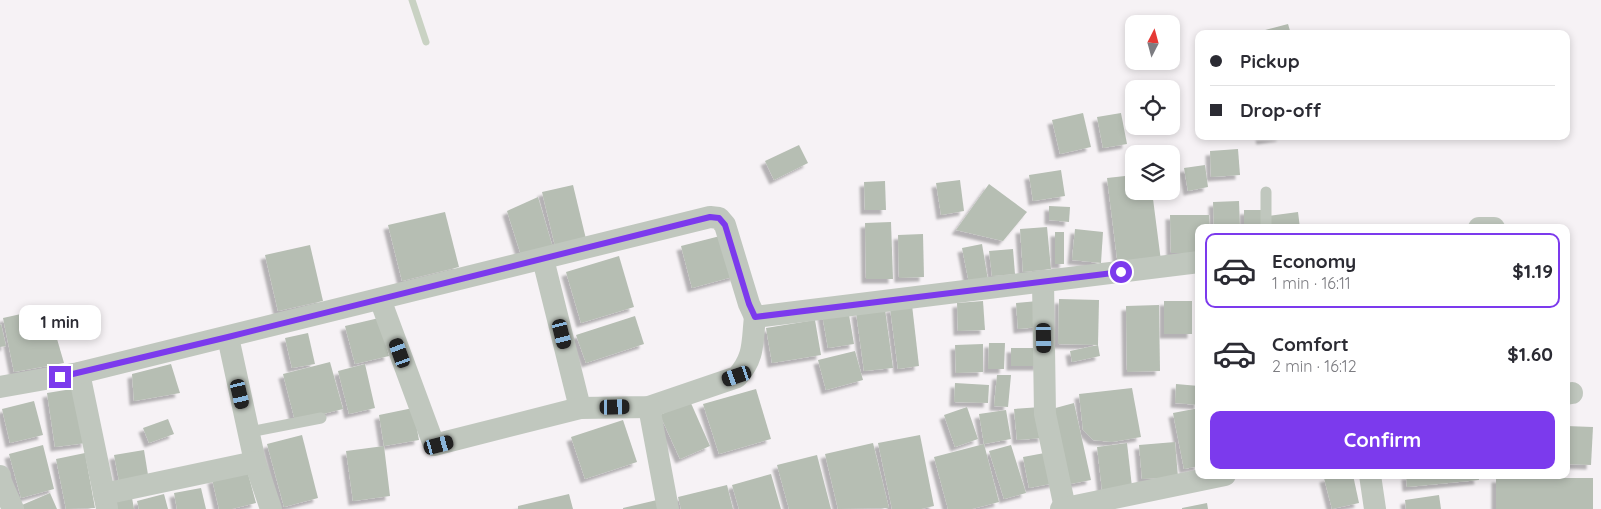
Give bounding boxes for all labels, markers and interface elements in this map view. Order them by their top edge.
north arrow [1125,15,1180,70]
map controls [1125,15,1180,200]
text: Pickup [1240,49,1300,73]
button: locate [1125,80,1180,135]
text: Drop-off [1240,98,1321,122]
button: layers [1125,145,1180,200]
icon: car [1212,248,1257,293]
text: Economy [1272,249,1356,273]
text: $1.19 [1512,259,1553,283]
route start [1110,261,1132,283]
text: 1 min · 16:11 [1272,273,1351,293]
callout: 1 min [19,304,101,340]
text: 1 min [41,312,79,332]
car [551,318,572,350]
car [1036,323,1051,353]
icon: car [1212,331,1257,376]
text: Comfort [1272,332,1349,356]
car [387,336,412,370]
text: $1.60 [1507,342,1553,366]
text: 2 min · 16:12 [1272,356,1357,376]
car [720,364,753,388]
route end [49,366,71,388]
car [229,378,250,410]
car [599,399,630,415]
button: Confirm [1210,411,1555,469]
car [422,434,455,456]

